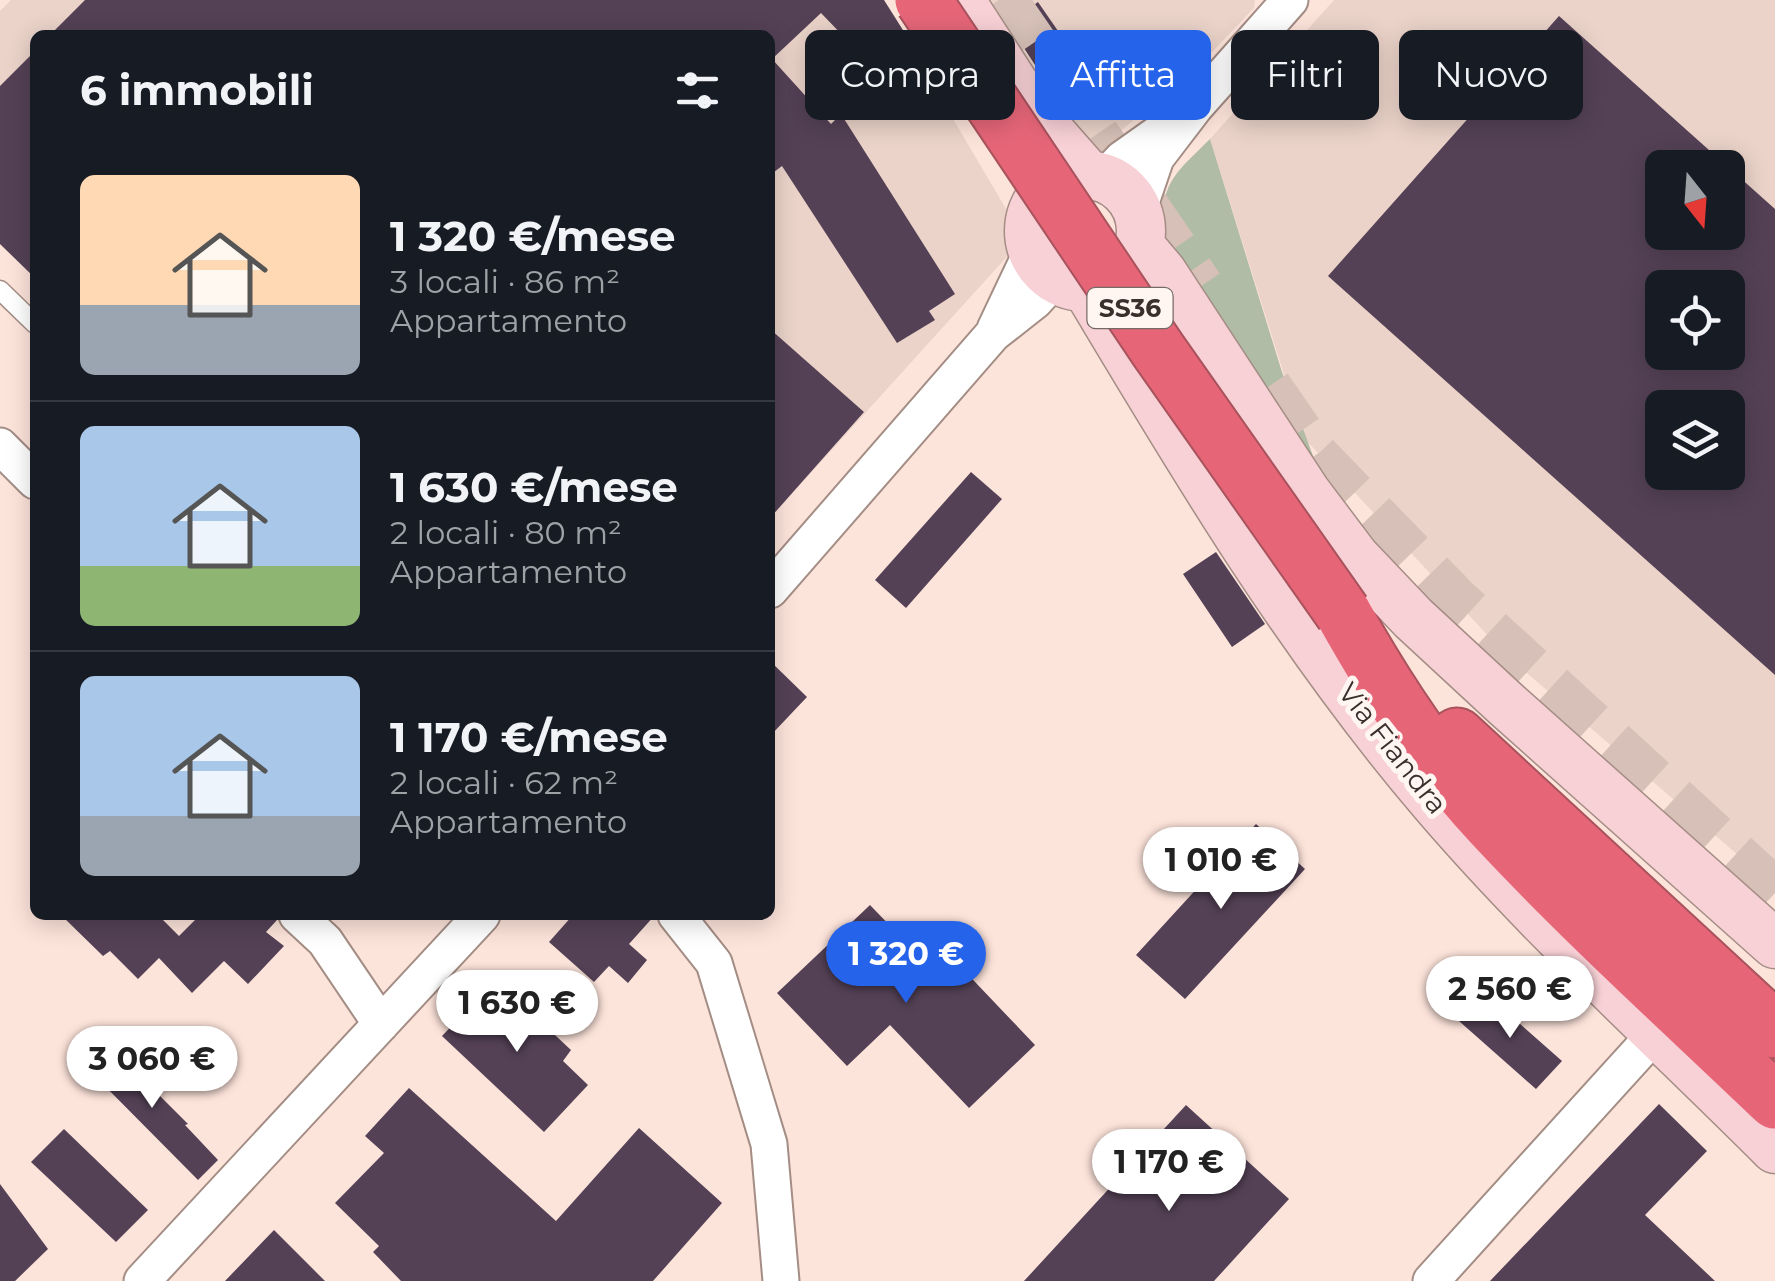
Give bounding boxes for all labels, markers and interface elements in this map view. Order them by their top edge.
chip: Compra [805,30,1015,120]
chip: Affitta [1035,30,1211,120]
chip: Filtri [1231,30,1379,120]
chip: Nuovo [1399,30,1583,120]
icon: filters [670,63,725,118]
text: 6 immobili [80,64,314,116]
north arrow [1645,150,1745,250]
map controls [1645,150,1745,490]
text: 1 320 €/mese [390,210,676,262]
icon: home [160,215,280,335]
text: 3 locali · 86 m² [390,262,620,301]
button: locate [1645,270,1745,370]
road number: SS36 [1088,288,1172,328]
text: Appartamento [390,301,627,340]
button: layers [1645,390,1745,490]
text: 1 630 €/mese [390,461,678,513]
icon: home [160,466,280,586]
text: 2 locali · 80 m² [390,513,622,552]
text: Appartamento [390,552,627,591]
street label: Via Fiandra [1331,676,1455,820]
text: 1 170 €/mese [390,711,668,763]
icon: home [160,716,280,836]
text: 2 locali · 62 m² [390,763,618,802]
text: Appartamento [390,802,627,841]
pin: 1 010 € [1129,827,1313,912]
text: 1 010 € [1165,840,1277,879]
pin: 1 320 € [814,921,998,1006]
text: 1 320 € [848,934,964,973]
pin: 2 560 € [1418,956,1602,1041]
text: 2 560 € [1448,969,1572,1008]
pin: 1 630 € [425,970,609,1055]
text: 1 630 € [458,983,576,1022]
pin: 3 060 € [60,1026,244,1111]
text: 3 060 € [89,1039,215,1078]
pin: 1 170 € [1077,1129,1261,1214]
text: 1 170 € [1114,1142,1224,1181]

